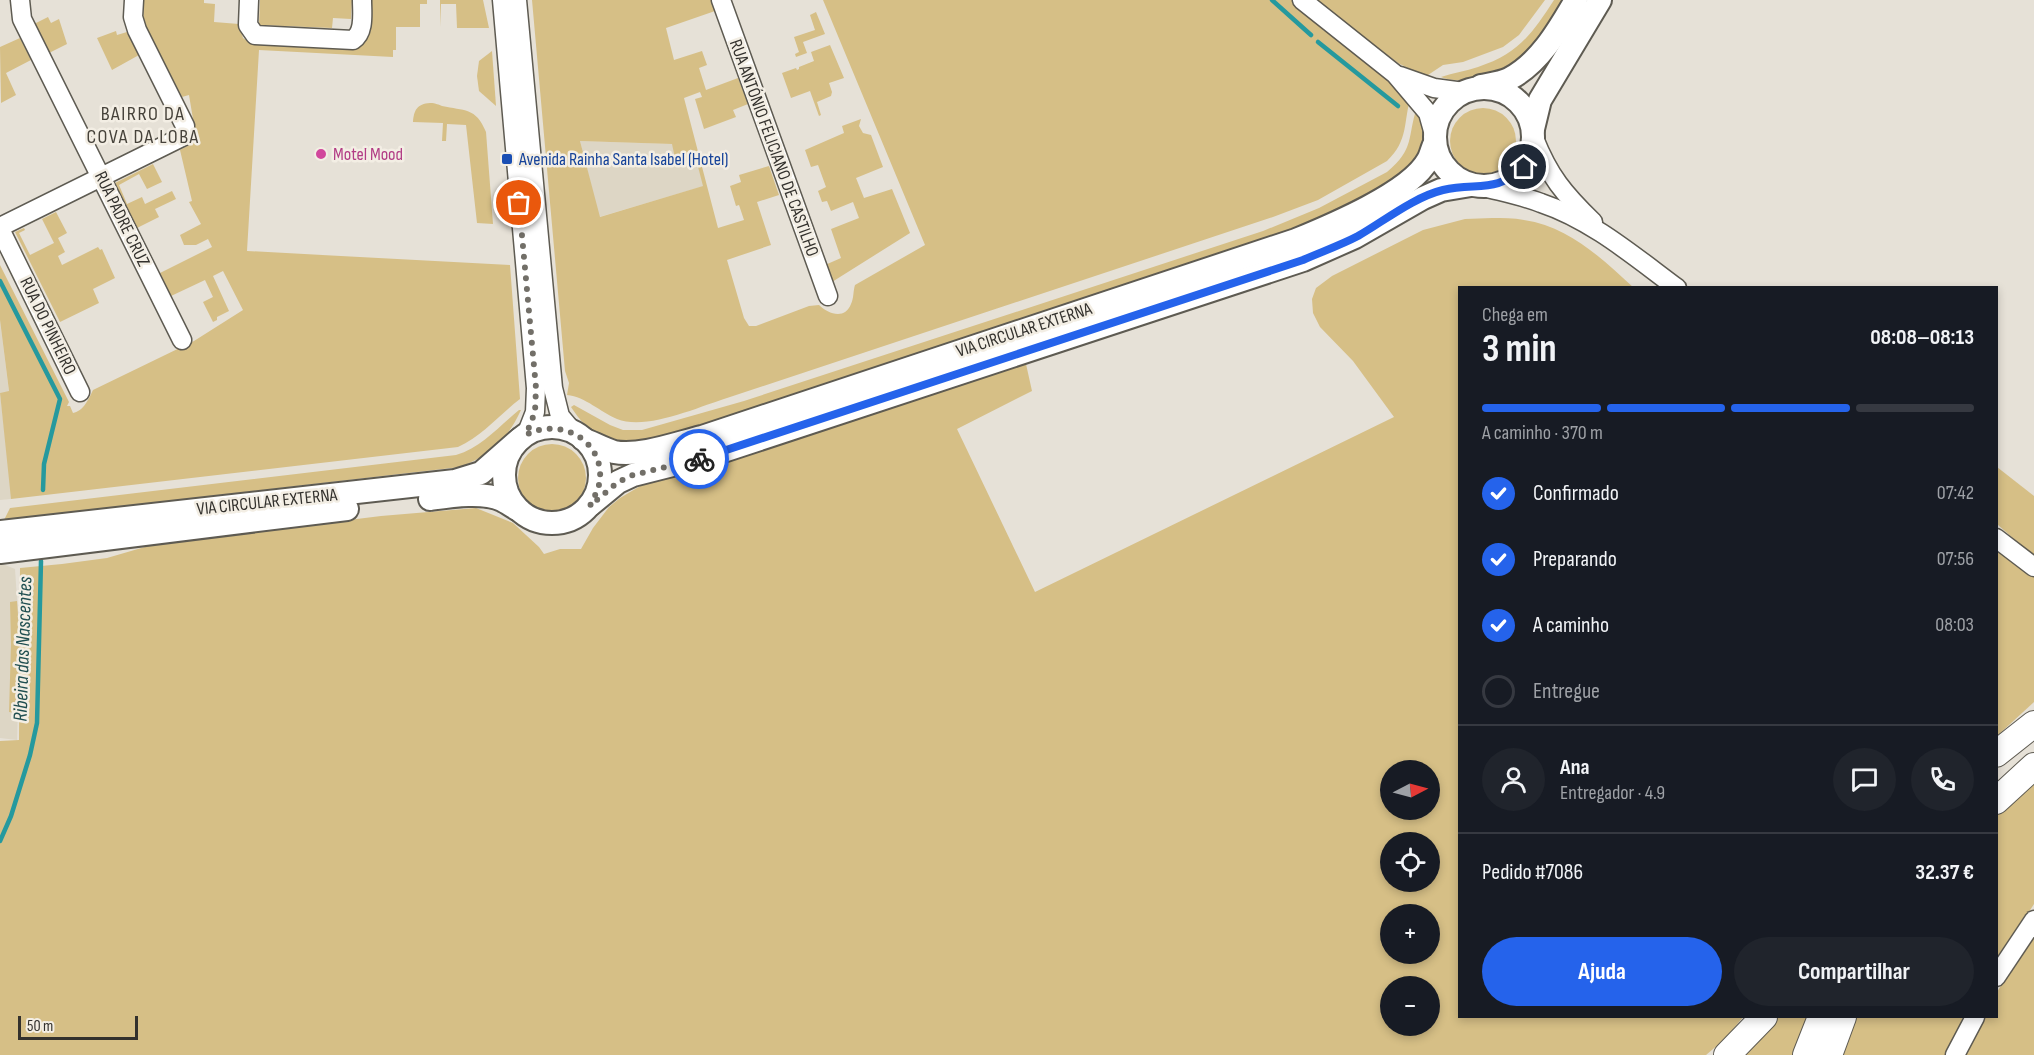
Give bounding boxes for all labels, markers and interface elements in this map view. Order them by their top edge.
street label: RUA ANTÓNIO FELICIANO DE CASTILHO [725,37,823,259]
district label: BAIRRO DA COVA DA LOBA [86,102,200,149]
pin [1498,141,1549,192]
place label: Motel Mood [333,144,403,165]
marker: Motel Mood [314,147,328,161]
place label: Avenida Rainha Santa Isabel (Hotel) [518,149,728,170]
icon: home [1507,150,1540,183]
marker: Avenida Rainha Santa Isabel (Hotel) [500,152,514,166]
street label: RUA PADRE CRUZ [90,168,154,270]
pin [493,177,544,228]
icon: bag [502,186,535,219]
street label: RUA DO PINHEIRO [15,274,81,378]
street label: VIA CIRCULAR EXTERNA [954,298,1095,362]
text: Chega em [1482,303,1548,327]
text: 08:08–08:13 [1870,324,1974,351]
text: 3 min [1482,326,1557,373]
text: A caminho · 370 m [1482,421,1603,445]
courier [669,429,729,489]
icon: bike [683,443,716,476]
icon: check [1482,477,1515,510]
text: Confirmado [1533,480,1619,507]
text: 07:42 [1937,481,1974,505]
street label: VIA CIRCULAR EXTERNA [196,484,339,520]
icon: check [1482,543,1515,576]
text: Preparando [1533,546,1617,573]
text: 07:56 [1937,547,1974,571]
water label: Ribeira das Nascentes [8,576,38,722]
icon: check [1482,609,1515,642]
text: A caminho [1533,612,1609,639]
text: 08:03 [1935,613,1974,637]
text: Entregue [1533,678,1600,705]
button: person [1482,748,1545,811]
button: chat [1833,748,1896,811]
button: phone [1911,748,1974,811]
text: Ana [1560,754,1590,781]
north arrow [1380,760,1440,820]
map controls [1380,760,1440,1036]
text: Entregador · 4.9 [1560,781,1665,805]
button: locate [1380,832,1440,892]
text: Pedido #7086 [1482,859,1583,886]
text: 32.37 € [1915,859,1974,886]
button: + [1380,904,1440,964]
button: Ajuda [1482,937,1722,1006]
button: Compartilhar [1734,937,1974,1006]
button: − [1380,976,1440,1036]
scale bar [18,1013,138,1040]
text: 50 m [27,1017,53,1036]

